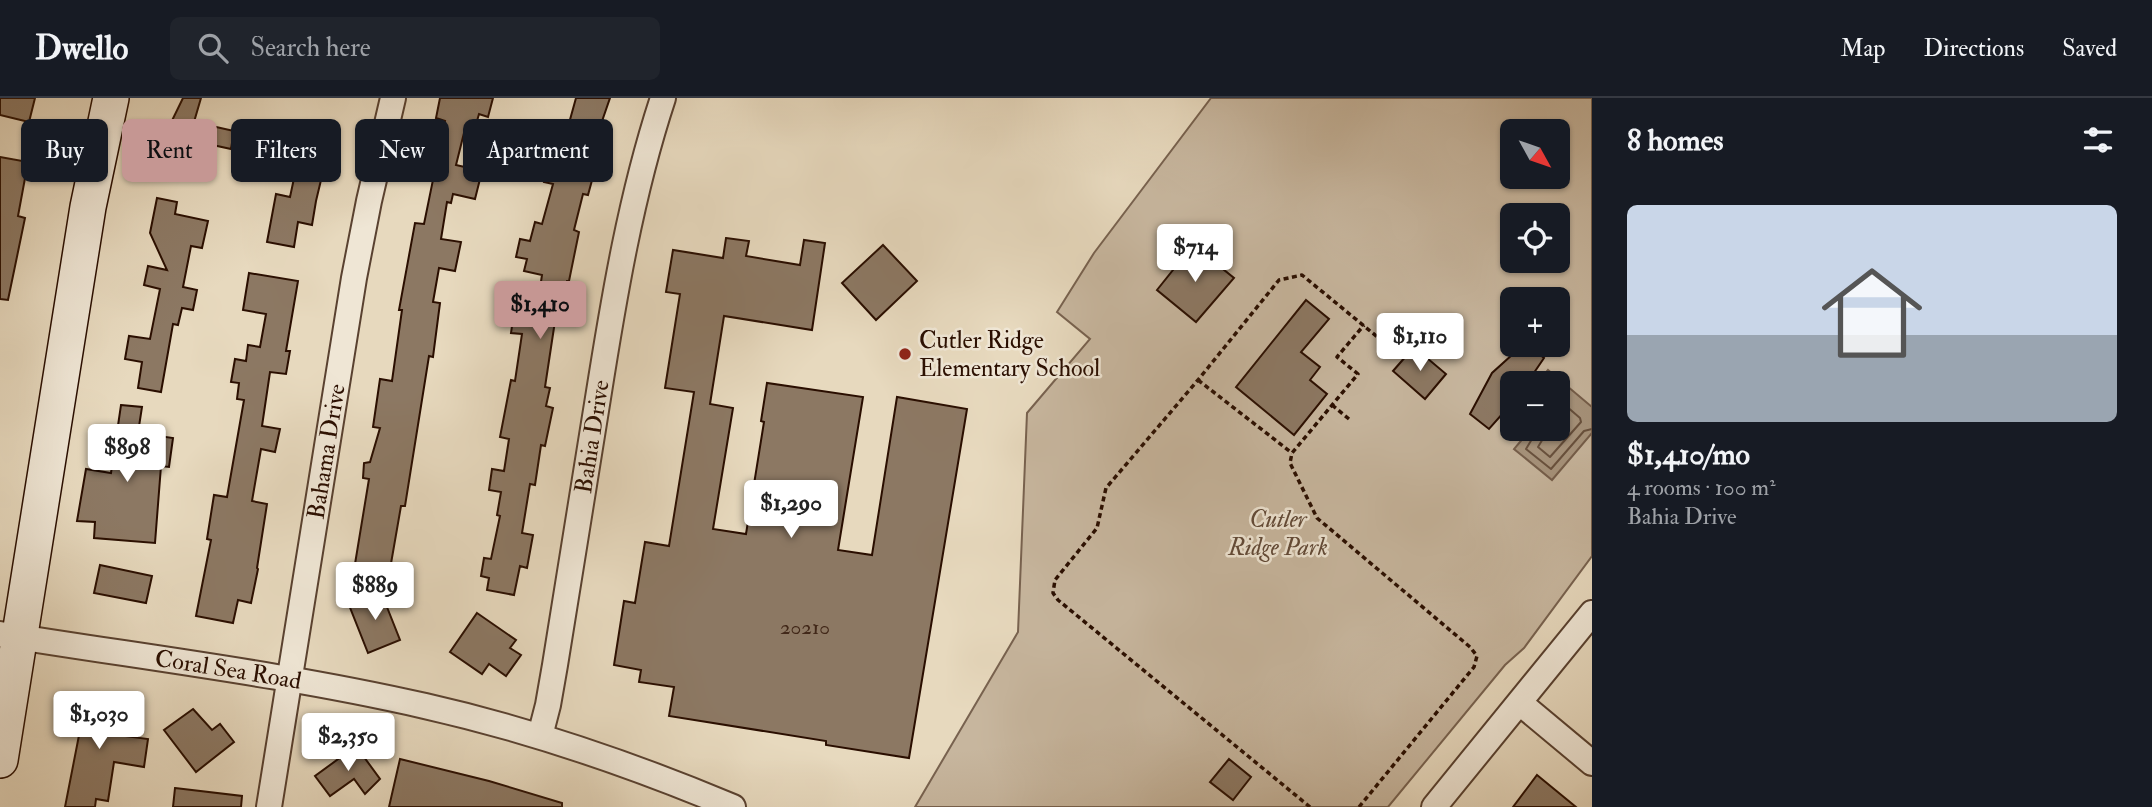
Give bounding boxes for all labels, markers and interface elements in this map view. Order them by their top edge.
search box [170,17,660,80]
text: Dwello [35,28,128,69]
icon: search [194,29,232,67]
text: Search here [250,32,371,64]
text: Map [1840,33,1885,64]
text: Directions [1923,33,2024,64]
text: Saved [2062,33,2117,64]
chip: Buy [21,119,108,182]
chip: Rent [122,119,217,182]
chip: Filters [231,119,341,182]
chip: New [355,119,449,182]
chip: Apartment [463,119,613,182]
north arrow [1500,119,1570,189]
map controls [1500,119,1570,441]
icon: filters [2079,121,2117,159]
text: 8 homes [1627,122,1724,159]
button: locate [1500,203,1570,273]
pin: $714 [1154,225,1236,284]
text: $714 [1173,232,1217,261]
icon: home [1809,250,1935,376]
pin: $1,410 [483,282,597,341]
button: + [1500,287,1570,357]
text: $1,410 [510,289,570,318]
pin: $1,110 [1363,314,1477,373]
text: $1,110 [1393,321,1447,350]
place label: Cutler Ridge Elementary School [919,325,1100,384]
marker: Cutler Ridge Elementary School [897,346,913,362]
button: − [1500,371,1570,441]
street label: Bahia Drive [568,378,617,496]
street label: Bahama Drive [300,382,353,522]
pin: $898 [86,424,168,484]
text: $898 [104,432,150,461]
text: $1,410/mo [1627,436,1750,473]
text: 4 rooms · 100 m² [1627,473,1776,502]
pin: $1,290 [734,480,848,540]
text: $1,290 [760,488,822,517]
text: Bahia Drive [1627,502,1737,531]
park label: Cutler Ridge Park [1227,504,1328,563]
pin: $889 [334,562,416,622]
text: $889 [352,570,398,599]
house number: 20210 [780,614,830,641]
street label: Coral Sea Road [153,643,304,697]
pin: $1,030 [42,692,156,751]
text: $1,030 [69,699,129,728]
pin: $2,350 [291,714,405,773]
text: $2,350 [318,721,378,750]

